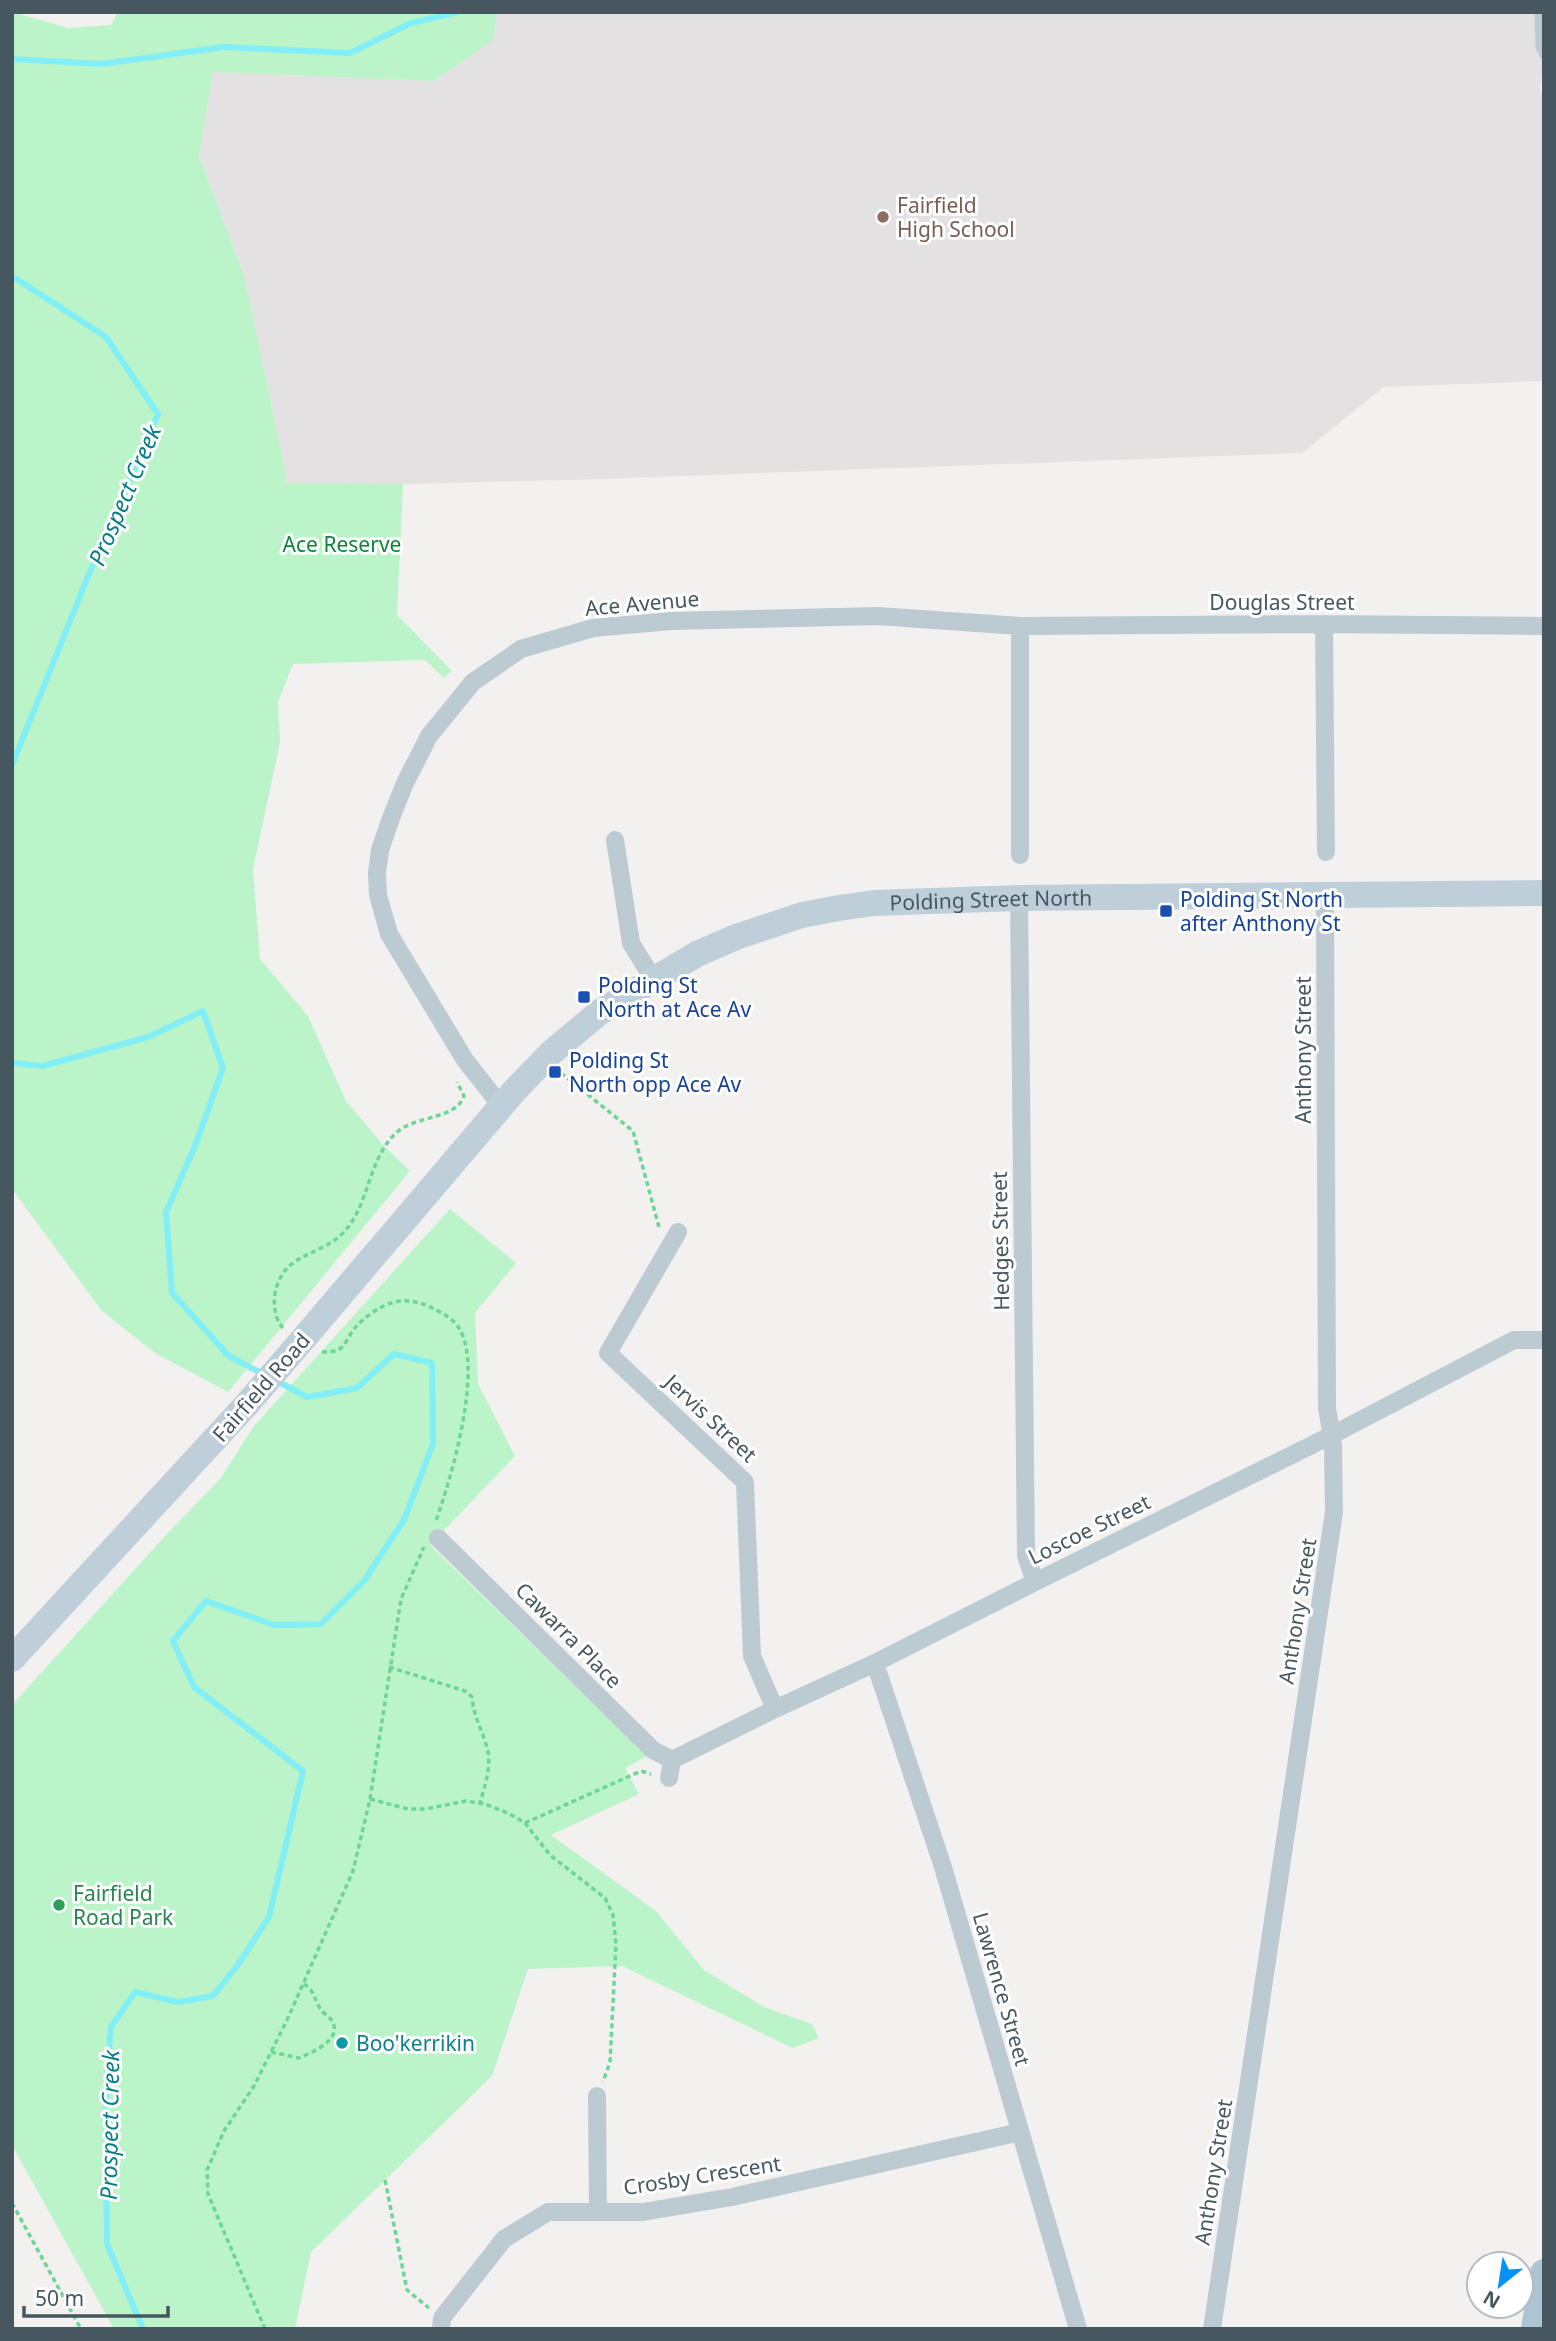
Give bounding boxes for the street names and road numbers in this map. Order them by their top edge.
street label: Ace Avenue [584,584,700,622]
street label: Douglas Street [1209,588,1355,616]
street label: Polding Street North [889,883,1092,916]
street label: Anthony Street [1289,976,1317,1124]
street label: Hedges Street [985,1171,1015,1311]
street label: Fairfield Road [206,1327,316,1447]
street label: Jervis Street [657,1367,763,1468]
street label: Loscoe Street [1023,1487,1155,1571]
street label: Anthony Street [1272,1536,1322,1686]
street label: Cawarra Place [510,1576,628,1694]
street label: Lawrence Street [967,1909,1037,2069]
street label: Anthony Street [1188,2097,1238,2247]
street label: Crosby Crescent [621,2149,783,2201]

